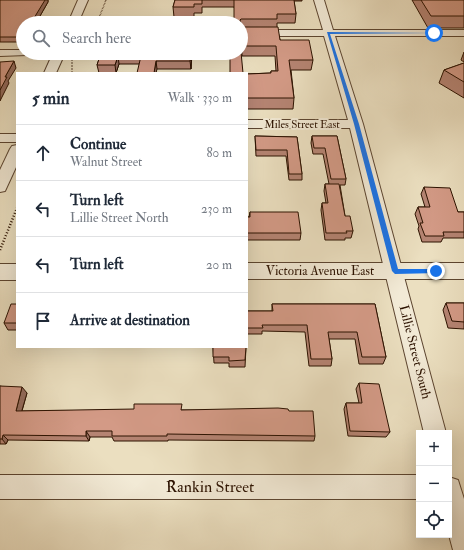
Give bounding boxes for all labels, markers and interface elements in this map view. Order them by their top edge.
search box [16,16,248,60]
route start [425,24,443,42]
icon: search [30,27,52,49]
text: Search here [62,29,131,48]
text: 5 min [32,88,70,109]
text: Walk · 330 m [168,90,232,106]
street label: Miles Street East [264,118,340,131]
text: Continue [70,135,126,154]
icon: ahead [32,142,54,164]
text: 80 m [206,145,232,161]
text: Walnut Street [70,154,142,170]
text: Turn left [70,191,124,210]
icon: left [32,198,54,220]
text: 230 m [201,201,232,217]
text: Lillie Street North [70,210,169,226]
icon: left [32,254,54,276]
text: Turn left [70,255,124,274]
text: 20 m [206,257,232,273]
route end [427,262,445,280]
street label: Victoria Avenue East [266,263,374,279]
street label: Lillie Street South [396,303,434,401]
icon: arrive [32,310,54,332]
text: Arrive at destination [70,311,190,330]
map controls [416,430,452,538]
button: + [416,430,452,466]
button: − [416,466,452,502]
street label: Rankin Street [166,477,254,497]
button: locate [416,502,452,538]

